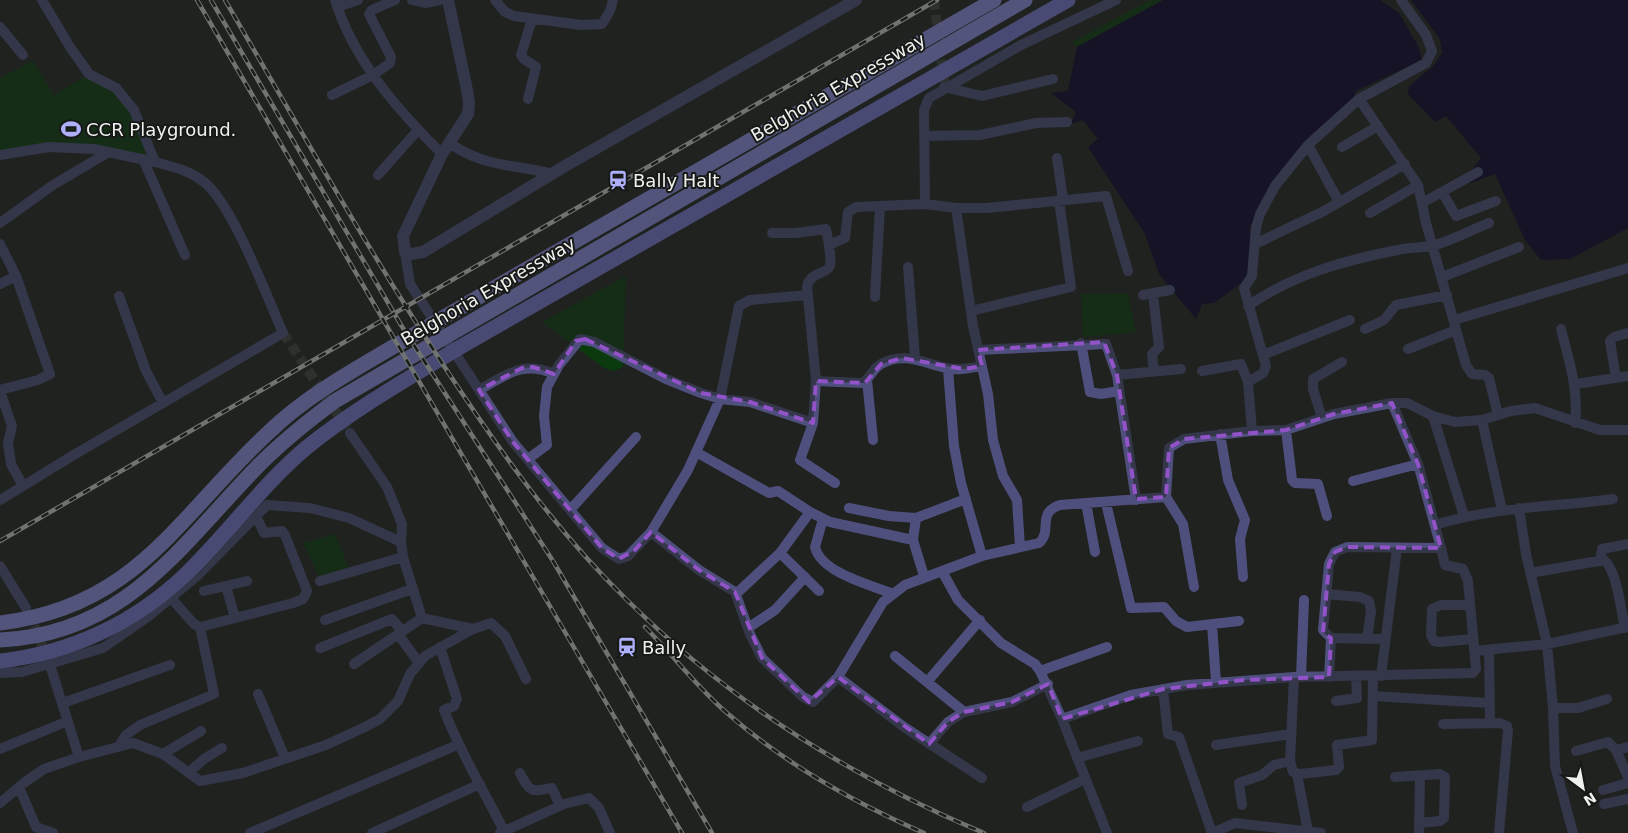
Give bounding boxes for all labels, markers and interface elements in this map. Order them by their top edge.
street label: Belghoria Expressway [747,28,929,146]
sports icon: CCR Playground. [60,118,82,140]
place label: CCR Playground. [86,119,236,140]
station icon: Bally Halt [607,169,629,191]
place label: Bally Halt [633,170,719,191]
street label: Belghoria Expressway [397,232,579,350]
station icon: Bally [616,636,638,658]
place label: Bally [642,637,686,658]
north arrow [1558,763,1608,813]
text: N [1581,789,1599,809]

